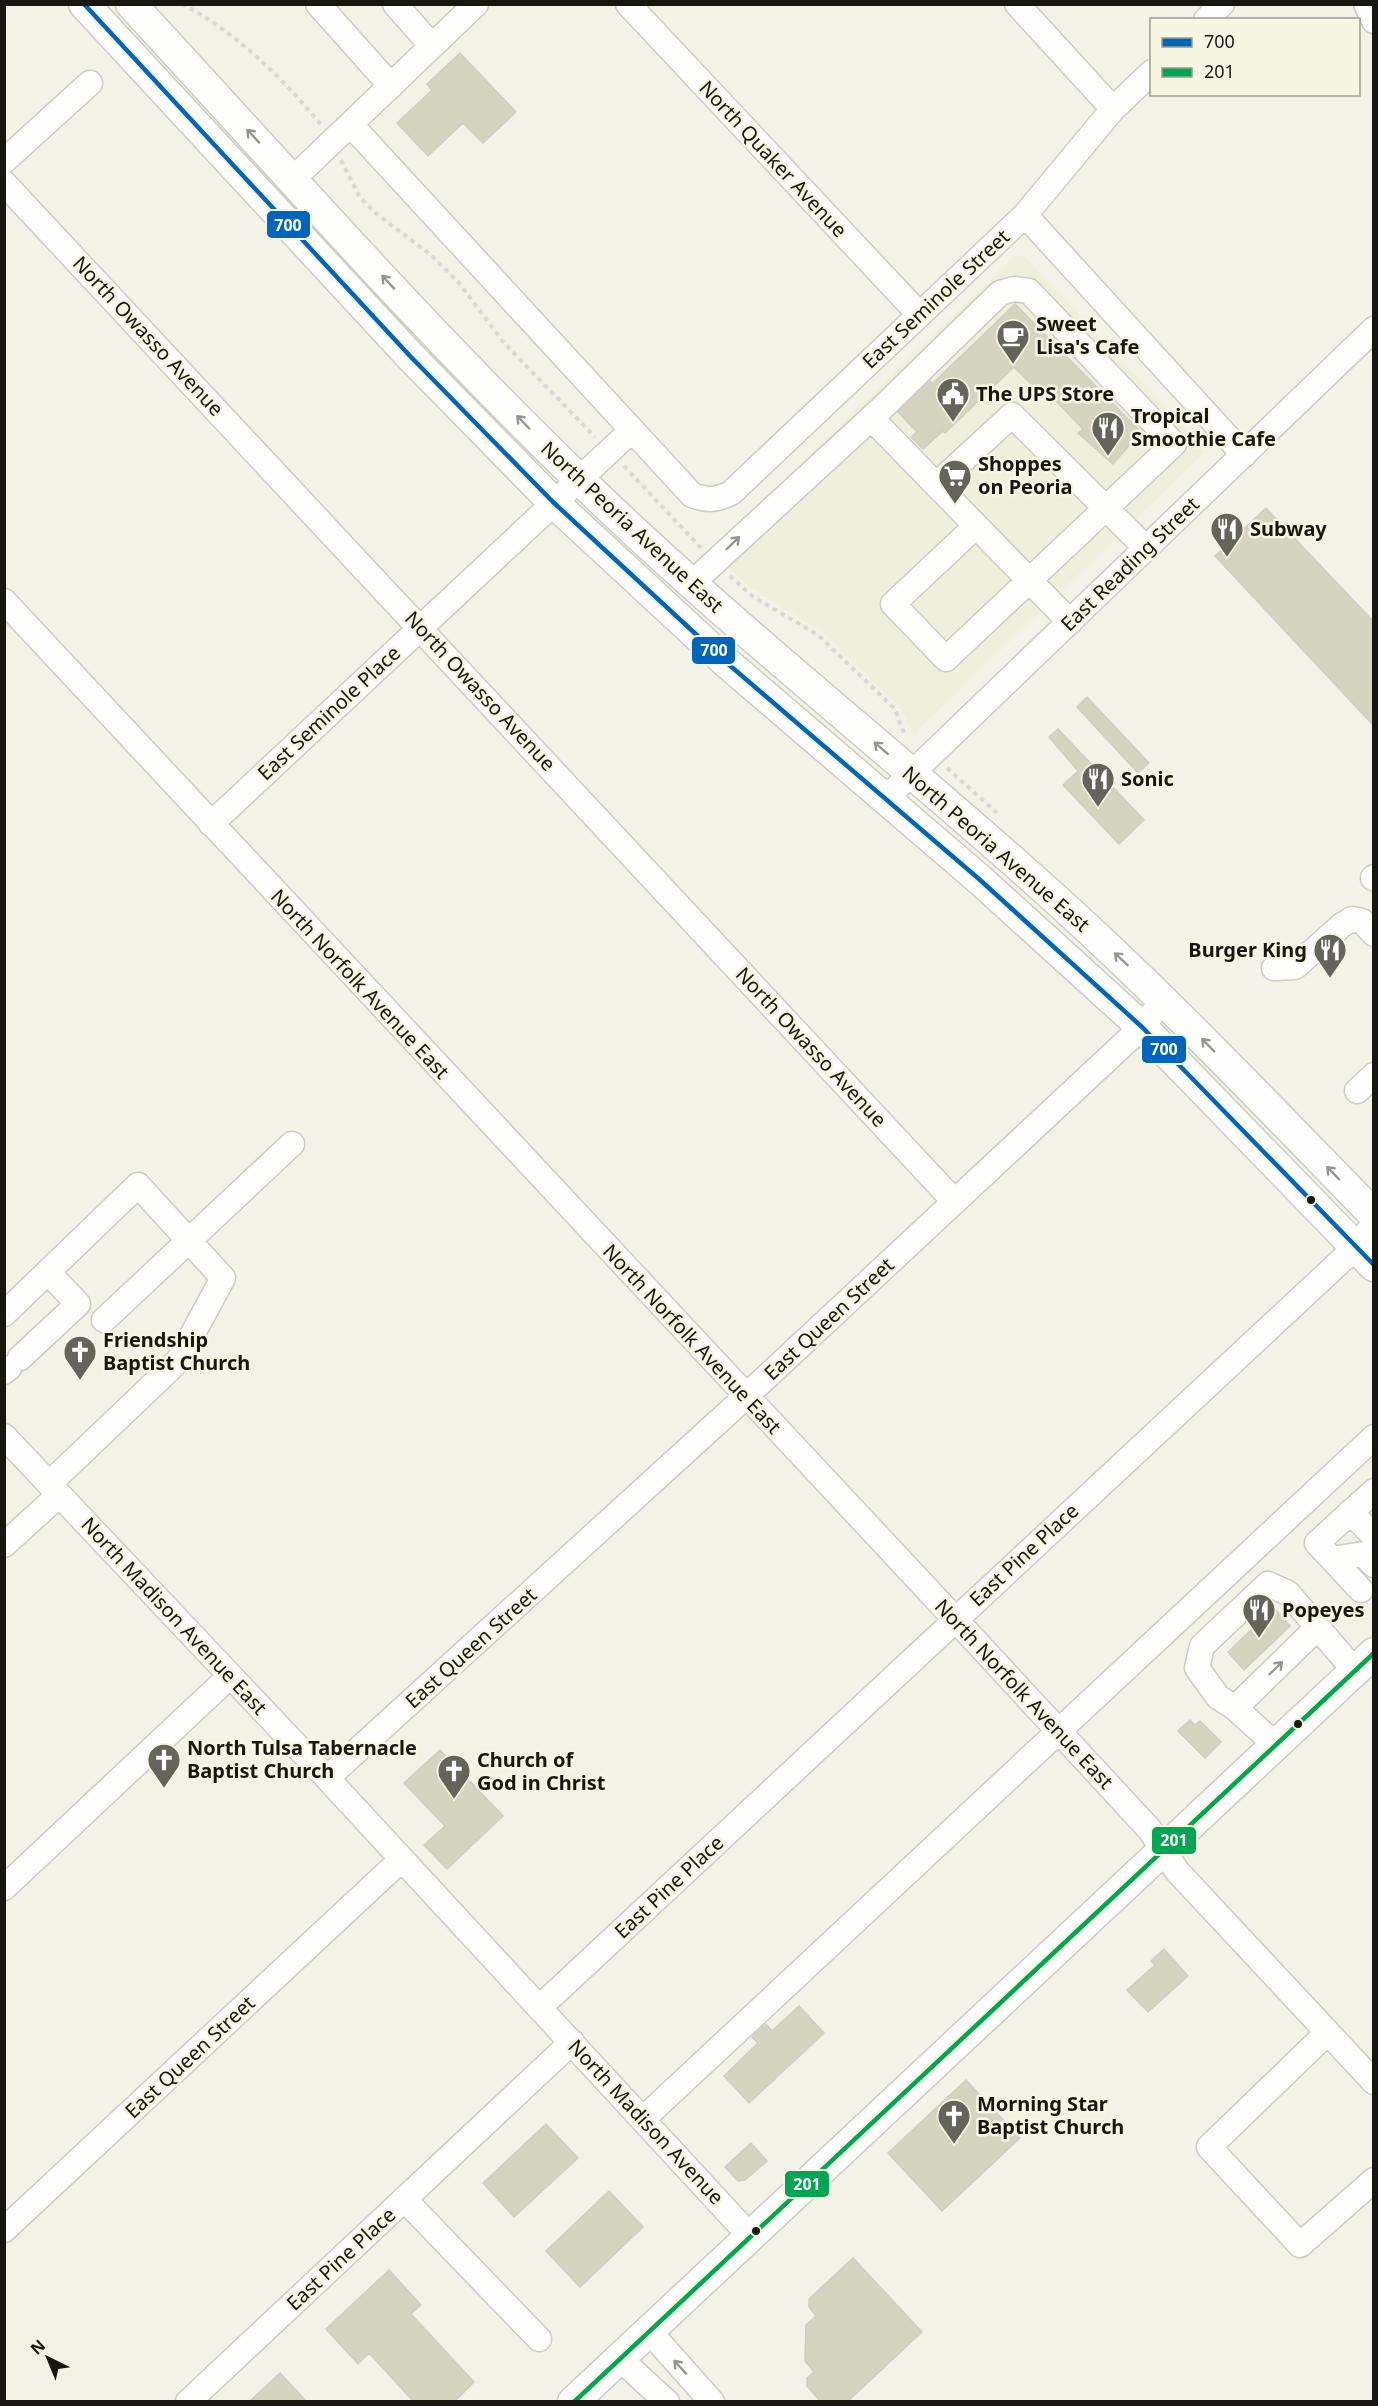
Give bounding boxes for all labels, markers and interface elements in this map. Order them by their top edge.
legend [1150,18,1360,96]
text: 700 [1204,29,1235,53]
text: 201 [1204,59,1235,83]
street label: North Quaker Avenue [694,74,853,243]
one-way arrow [246,129,260,144]
line badge: 700 [266,210,311,239]
text: 700 [274,214,302,236]
street label: East Seminole Street [856,223,1015,374]
street label: North Owasso Avenue [67,250,230,422]
one-way arrow [381,274,395,289]
place label: Sweet Lisa's Cafe [1036,310,1139,360]
cafe icon: Sweet Lisa's Cafe [995,318,1031,365]
public building icon: The UPS Store [935,376,971,423]
place label: The UPS Store [976,380,1114,407]
place label: Tropical Smoothie Cafe [1131,402,1276,452]
restaurant icon: Tropical Smoothie Cafe [1090,410,1126,457]
one-way arrow [516,415,531,430]
street label: North Peoria Avenue East [535,435,729,618]
place label: Shoppes on Peoria [978,450,1072,500]
supermarket icon: Shoppes on Peoria [937,458,973,505]
street label: East Reading Street [1055,491,1205,637]
restaurant icon: Subway [1209,511,1245,558]
place label: Subway [1250,515,1327,542]
one-way arrow [726,536,741,551]
street label: North Owasso Avenue [399,605,562,777]
line badge: 700 [691,636,736,665]
street label: East Seminole Place [251,639,406,786]
text: 700 [700,639,728,661]
one-way arrow [873,742,889,755]
street label: North Peoria Avenue East [897,760,1096,938]
restaurant icon: Sonic [1080,761,1116,808]
place label: Sonic [1121,765,1174,792]
street label: North Norfolk Avenue East [265,883,456,1084]
restaurant icon: Burger King [1312,932,1348,979]
place label: Burger King [1188,936,1307,963]
one-way arrow [1114,952,1129,966]
street label: North Owasso Avenue [730,961,893,1133]
line badge: 700 [1141,1035,1187,1064]
one-way arrow [1201,1037,1216,1052]
text: 700 [1150,1038,1178,1060]
one-way arrow [1325,1165,1340,1180]
unlabelled marker [1305,1194,1317,1206]
street label: North Norfolk Avenue East [597,1238,788,1439]
street label: East Queen Street [758,1251,899,1386]
place label: Friendship Baptist Church [103,1326,250,1376]
church icon: Friendship Baptist Church [62,1334,98,1381]
street label: East Pine Place [963,1497,1084,1612]
street label: North Madison Avenue East [76,1511,273,1720]
street label: East Queen Street [399,1581,542,1714]
restaurant icon: Popeyes [1241,1592,1277,1639]
street label: North Norfolk Avenue East [929,1593,1120,1794]
place label: Popeyes [1282,1596,1365,1623]
one-way arrow [1269,1661,1284,1675]
unlabelled marker [1292,1718,1304,1730]
place label: North Tulsa Tabernacle Baptist Church [187,1734,417,1784]
church icon: North Tulsa Tabernacle Baptist Church [146,1742,182,1789]
place label: Church of God in Christ [477,1746,606,1796]
church icon: Church of God in Christ [436,1753,472,1800]
line badge: 201 [1151,1826,1197,1855]
street label: East Pine Place [608,1829,729,1944]
text: 201 [1160,1829,1188,1851]
street label: East Queen Street [119,1989,260,2124]
street label: North Madison Avenue [563,2033,730,2210]
place label: Morning Star Baptist Church [977,2090,1124,2140]
church icon: Morning Star Baptist Church [936,2098,972,2145]
line badge: 201 [784,2170,830,2198]
text: 201 [793,2173,821,2195]
street label: East Pine Place [280,2201,401,2316]
unlabelled marker [750,2225,762,2237]
north arrow [18,2328,78,2388]
text: N [26,2335,50,2360]
one-way arrow [673,2360,687,2375]

